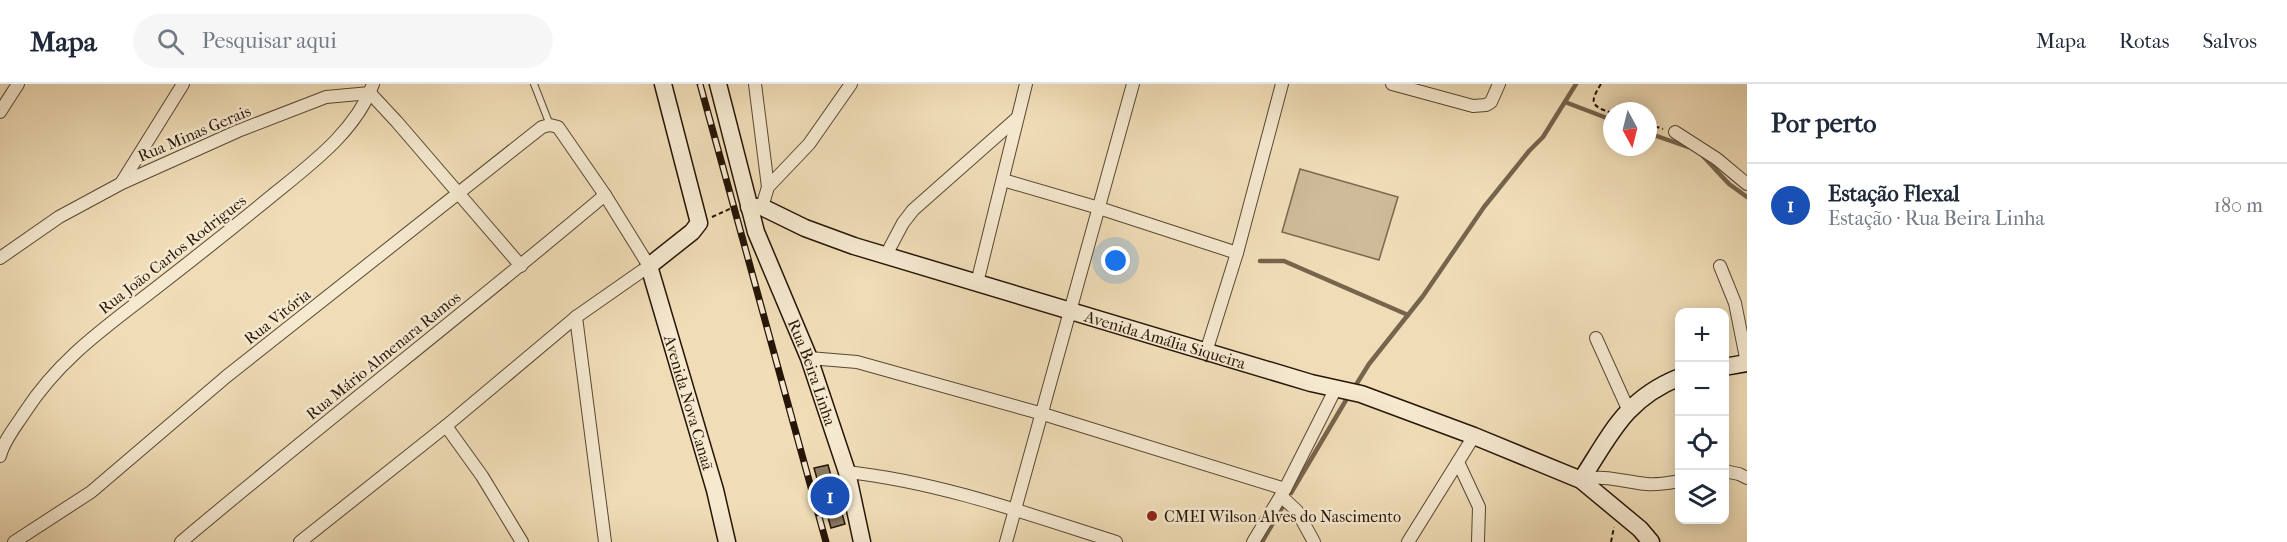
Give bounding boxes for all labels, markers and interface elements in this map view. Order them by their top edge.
search box [133,14,553,68]
text: Mapa [30,25,97,58]
icon: search [154,25,187,58]
text: Pesquisar aqui [202,28,337,54]
text: Mapa [2036,29,2086,53]
text: Rotas [2119,29,2169,53]
text: Salvos [2202,29,2257,53]
street label: Rua Minas Gerais [135,101,254,166]
north arrow [1603,102,1657,156]
text: Por perto [1771,108,1876,139]
text: Estação Flexal [1828,181,1960,207]
street label: Rua João Carlos Rodrigues [95,191,250,318]
text: 1 [1787,194,1794,217]
text: 180 m [2214,194,2263,217]
text: Estação · Rua Beira Linha [1828,207,2045,230]
your location [1101,246,1130,275]
street label: Rua Vitória [240,284,315,348]
street label: Rua Mário Almenara Ramos [302,287,464,424]
street label: Avenida Amália Siqueira [1081,306,1248,373]
map controls [1675,308,1729,524]
button: + [1675,308,1729,362]
street label: Rua Beira Linha [784,316,840,429]
street label: Avenida Nova Canaã [660,332,718,473]
button: − [1675,362,1729,416]
button: locate [1675,416,1729,470]
button: layers [1675,470,1729,524]
pin: 1 [810,474,850,518]
place label: CMEI Wilson Alves do Nascimento [1164,507,1401,526]
marker: CMEI Wilson Alves do Nascimento [1145,509,1159,523]

